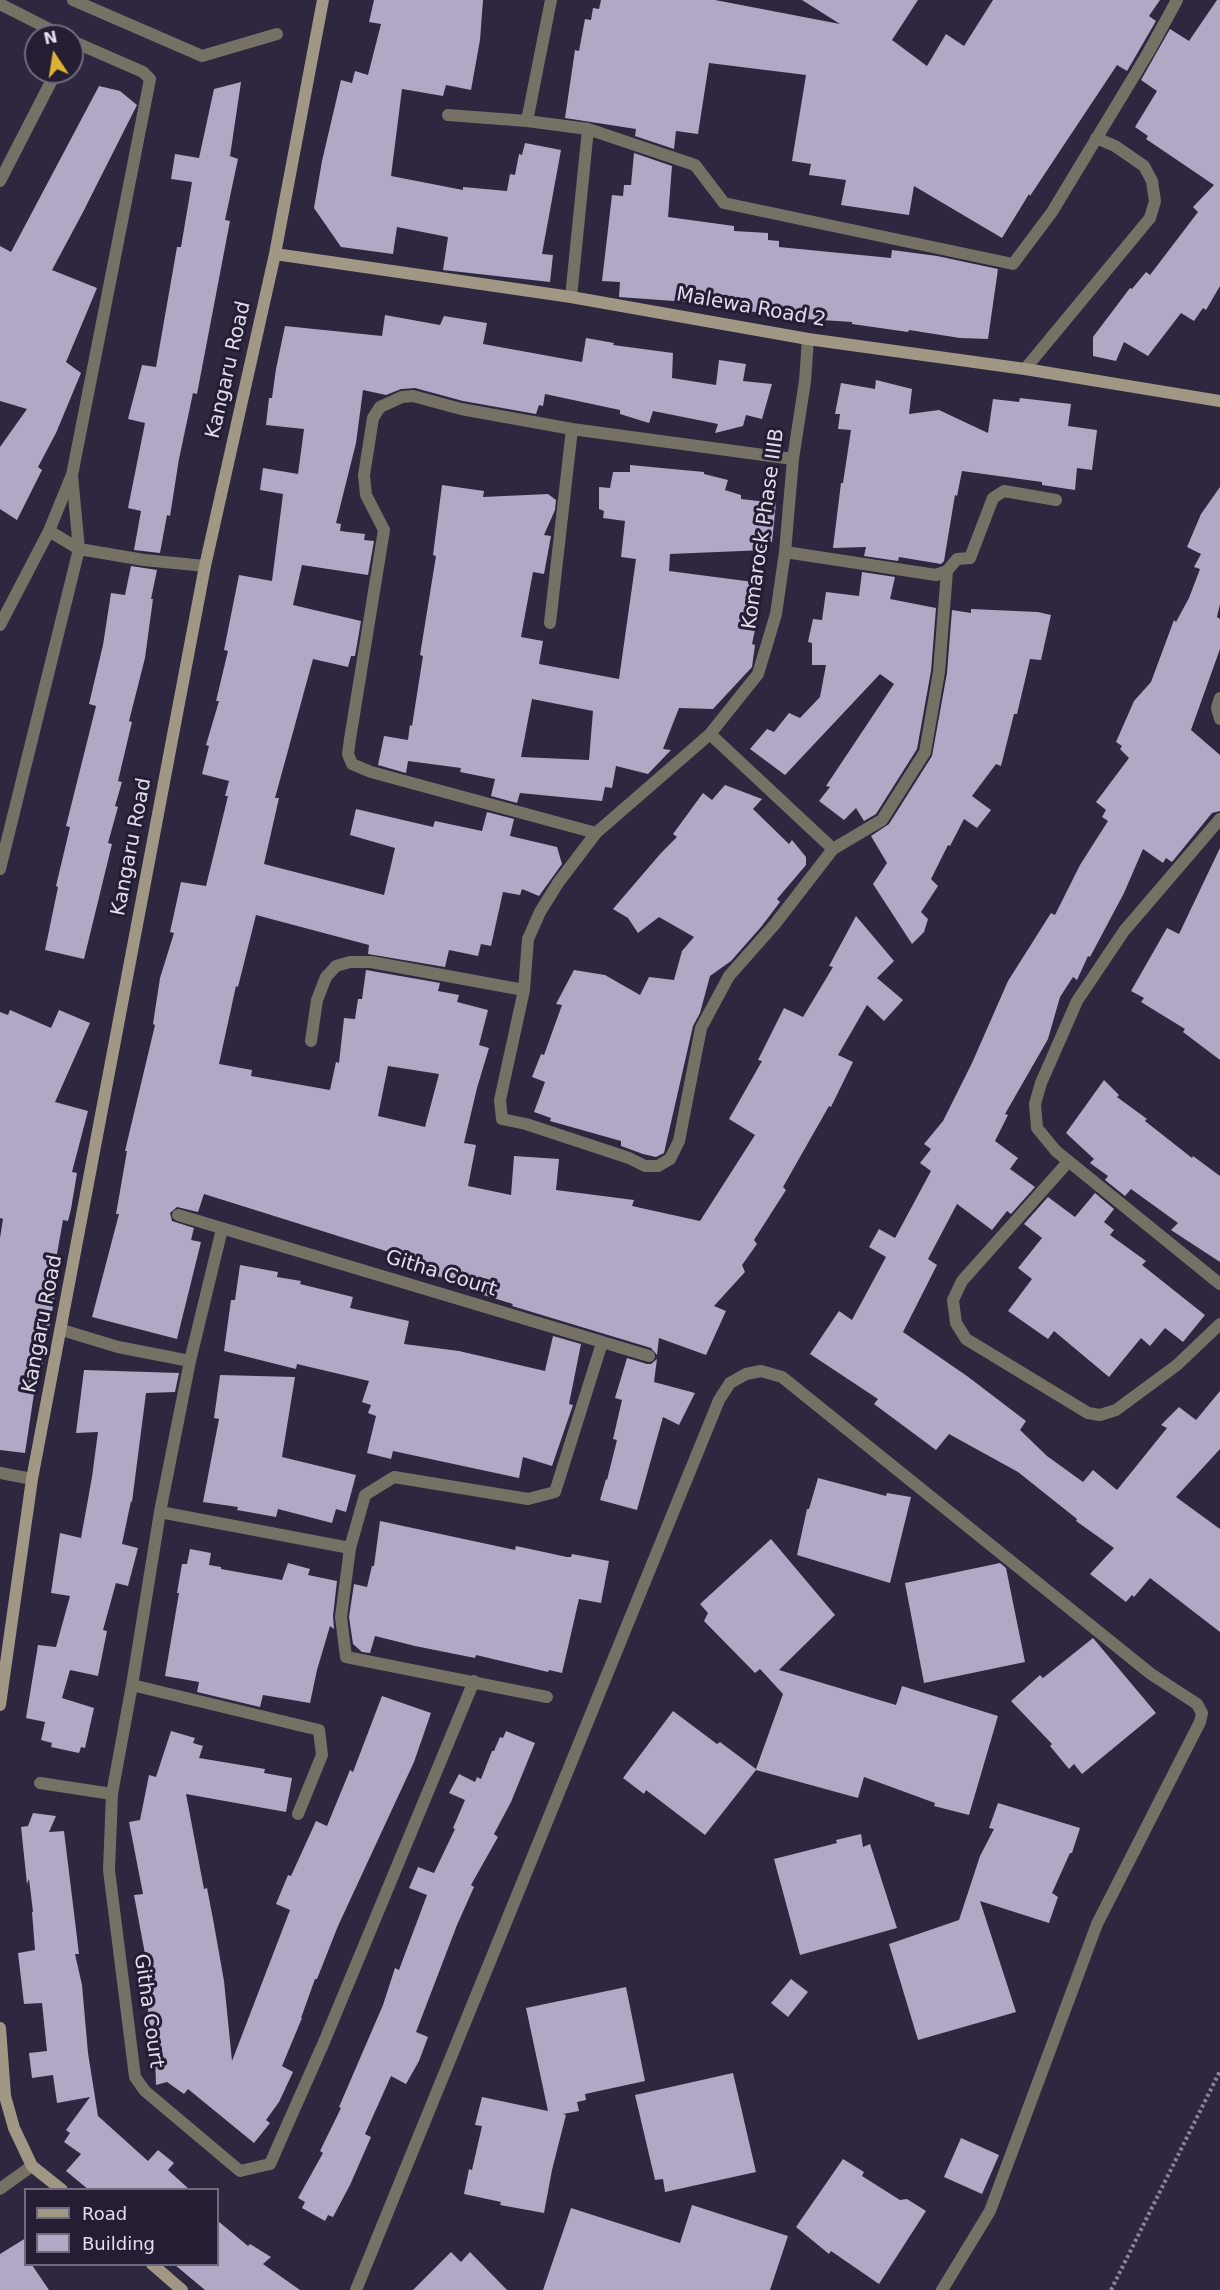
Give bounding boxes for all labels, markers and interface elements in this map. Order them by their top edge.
north arrow [24,24,84,84]
text: N [42,27,59,49]
street label: Malewa Road 2 [674,283,828,333]
street label: Kangaru Road [202,299,256,441]
street label: Komarock Phase IIIB [738,427,790,631]
street label: Kangaru Road [107,776,157,918]
street label: Githa Court [382,1246,500,1302]
street label: Kangaru Road [18,1253,68,1395]
street label: Githa Court [128,1952,168,2070]
legend [24,2188,219,2266]
text: Road [82,2203,127,2224]
text: Building [82,2233,155,2254]

